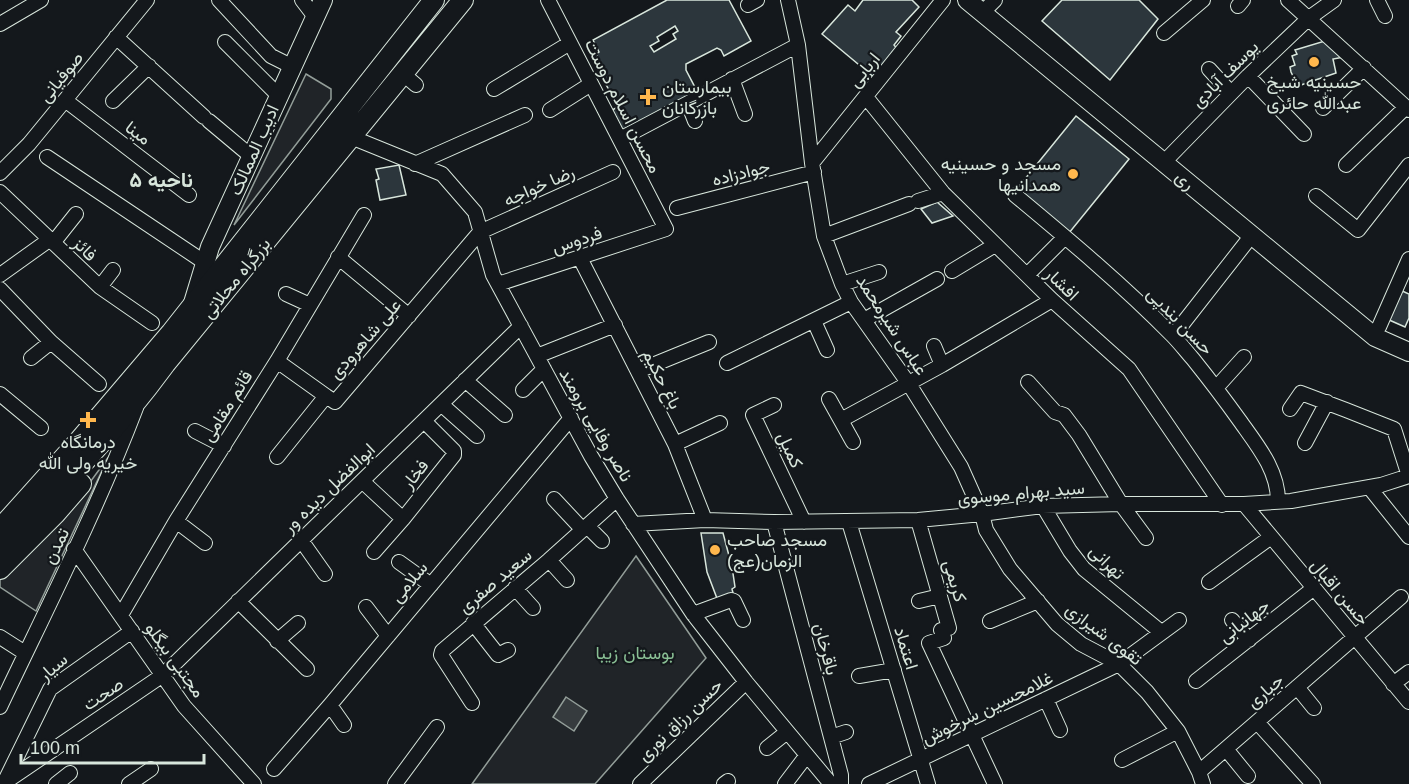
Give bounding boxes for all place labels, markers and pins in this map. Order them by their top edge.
marker: حسینیه شیخ عبدالله حائری [1307,55,1321,69]
place label: حسینیه شیخ عبدالله حائری [1267,72,1361,114]
place label: بیمارستان بازرگانان [662,77,732,119]
marker: بیمارستان بازرگانان [639,88,657,106]
place label: مسجد و حسینیه همدانیها [941,154,1061,196]
marker: مسجد و حسینیه همدانیها [1066,167,1080,181]
marker: درمانگاه خیریه ولی الله [79,411,97,429]
place label: درمانگاه خیریه ولی الله [39,432,137,474]
place label: مسجد صاحب الزمان(عج) [727,530,827,573]
marker: مسجد صاحب الزمان(عج) [708,543,722,557]

